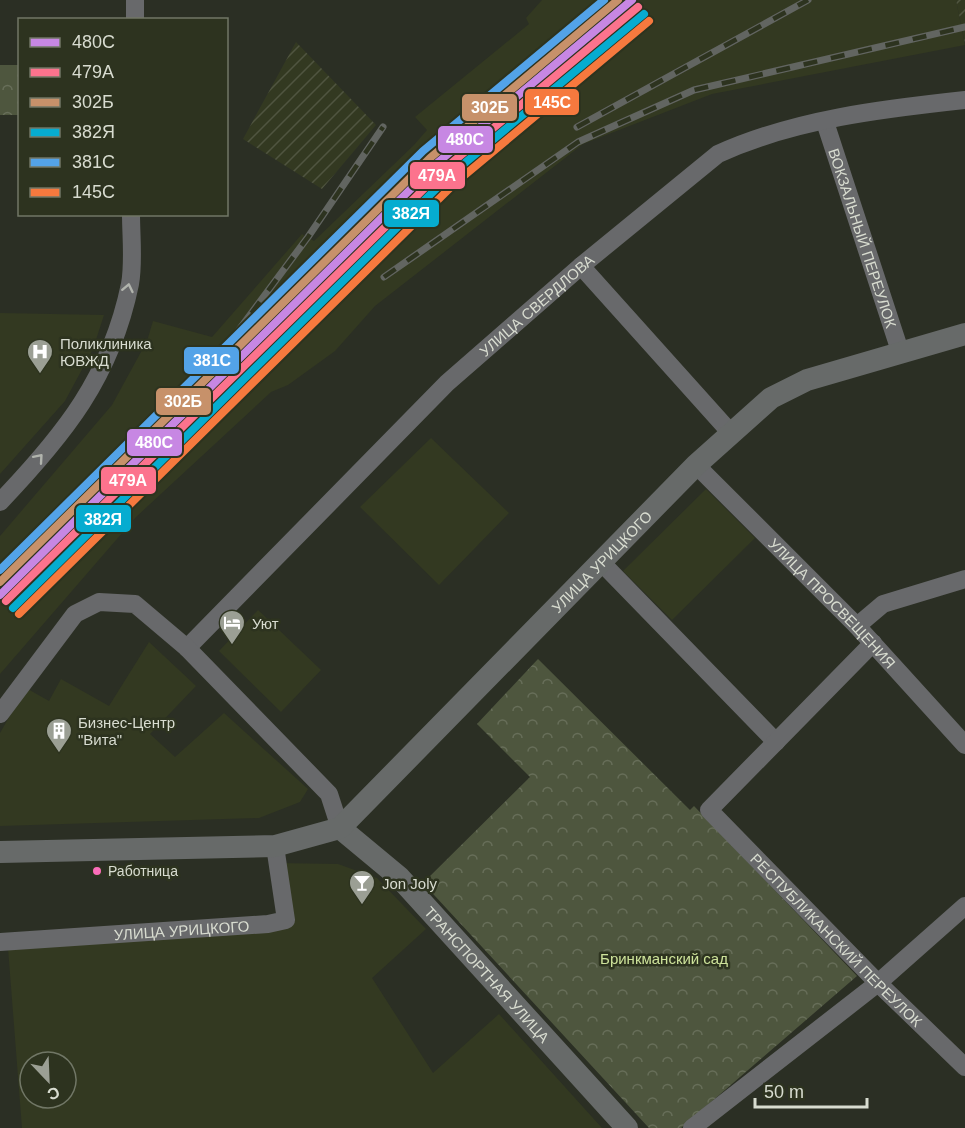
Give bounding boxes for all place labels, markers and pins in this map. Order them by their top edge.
place label: Поликлиника ЮВЖД [60,335,152,369]
hospital icon: Поликлиника ЮВЖД [25,337,55,375]
hotel icon: Уют [217,608,247,646]
place label: Уют [252,615,279,632]
place label: Бизнес-Центр "Вита" [78,714,175,748]
building icon: Бизнес-Центр "Вита" [44,716,74,754]
place label: Работница [108,863,178,879]
marker: Работница [91,865,103,877]
bar icon: Jon Joly [347,868,377,906]
place label: Jon Joly [382,875,438,892]

